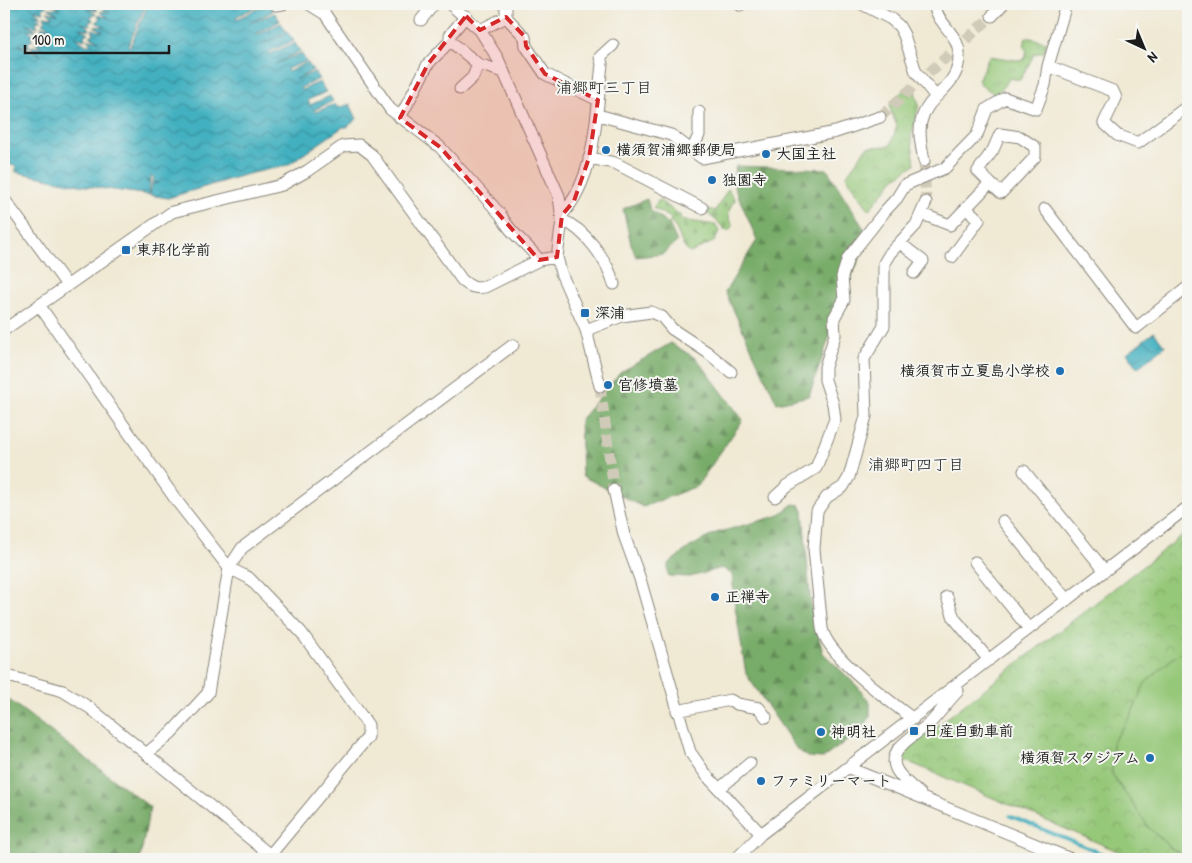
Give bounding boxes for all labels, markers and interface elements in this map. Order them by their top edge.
scale bar [25,22,169,54]
north arrow [1120,22,1170,72]
text: 100 m [32,29,65,50]
text: N [1144,48,1163,68]
district label: 浦郷町三丁目 [556,76,652,98]
place label: 横須賀浦郷郵便局 [616,139,736,160]
place label: 大国主社 [776,143,836,164]
marker: 横須賀浦郷郵便局 [600,144,612,156]
marker: 大国主社 [760,148,772,160]
place label: 独園寺 [722,169,767,190]
marker: 独園寺 [706,174,718,186]
place label: 東邦化学前 [136,239,211,260]
marker: 東邦化学前 [120,244,132,256]
place label: 深浦 [595,302,625,323]
marker: 深浦 [579,307,591,319]
place label: 横須賀市立夏島小学校 [900,360,1050,381]
marker: 横須賀市立夏島小学校 [1054,365,1066,377]
place label: 官修墳墓 [618,374,678,395]
marker: 官修墳墓 [602,379,614,391]
district label: 浦郷町四丁目 [868,453,964,475]
place label: 正禅寺 [725,586,770,607]
marker: 正禅寺 [709,591,721,603]
place label: 日産自動車前 [924,720,1014,741]
place label: 神明社 [831,721,876,742]
marker: 日産自動車前 [908,725,920,737]
marker: 神明社 [815,726,827,738]
place label: 横須賀スタジアム [1020,747,1140,768]
marker: 横須賀スタジアム [1144,752,1156,764]
place label: ファミリーマート [771,770,892,791]
marker: ファミリーマート [755,775,767,787]

